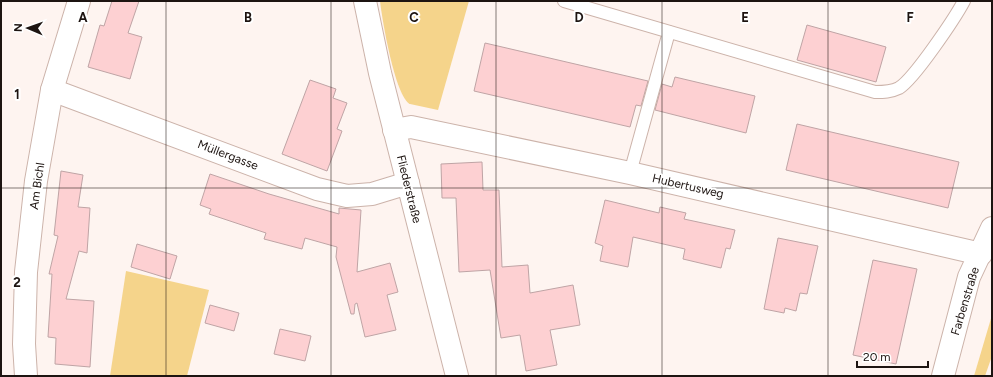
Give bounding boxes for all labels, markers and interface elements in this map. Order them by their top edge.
north arrow [8,8,48,48]
text: A [78,10,88,25]
text: B [244,10,252,25]
text: C [409,10,419,25]
text: D [574,10,584,25]
text: E [741,10,749,25]
text: F [906,10,914,25]
text: N [12,23,25,32]
text: 1 [14,87,20,102]
street label: Müllergasse [196,137,261,173]
street label: Fliederstraße [394,153,424,225]
street label: Am Bichl [27,162,47,210]
street label: Hubertusweg [651,171,725,201]
street label: Farbenstraße [948,265,982,337]
text: 2 [13,275,21,290]
scale bar [857,343,928,369]
text: 20 m [863,350,891,364]

